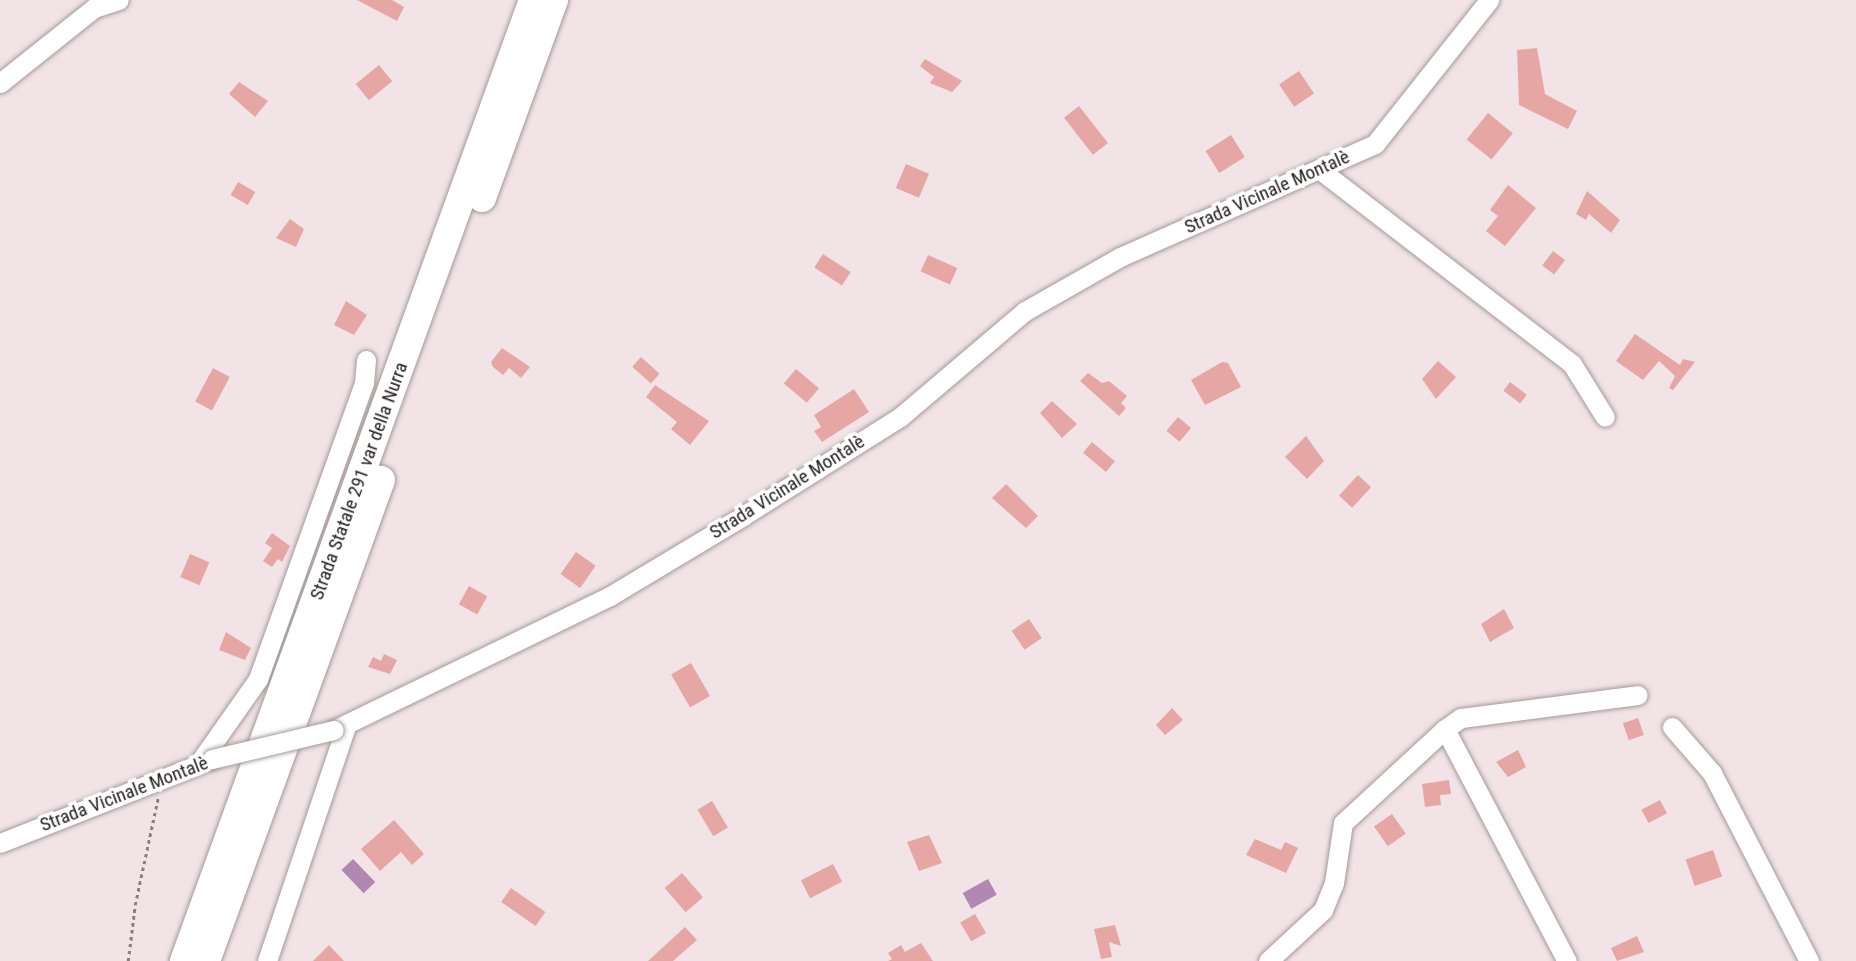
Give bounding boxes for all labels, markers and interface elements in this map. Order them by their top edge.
street label: Strada Vicinale Montalè [1181,145,1353,239]
street label: Strada Statale 291 var della Nurra [305,359,413,603]
street label: Strada Vicinale Montalè [705,430,869,544]
street label: Strada Vicinale Montalè [37,751,211,837]

